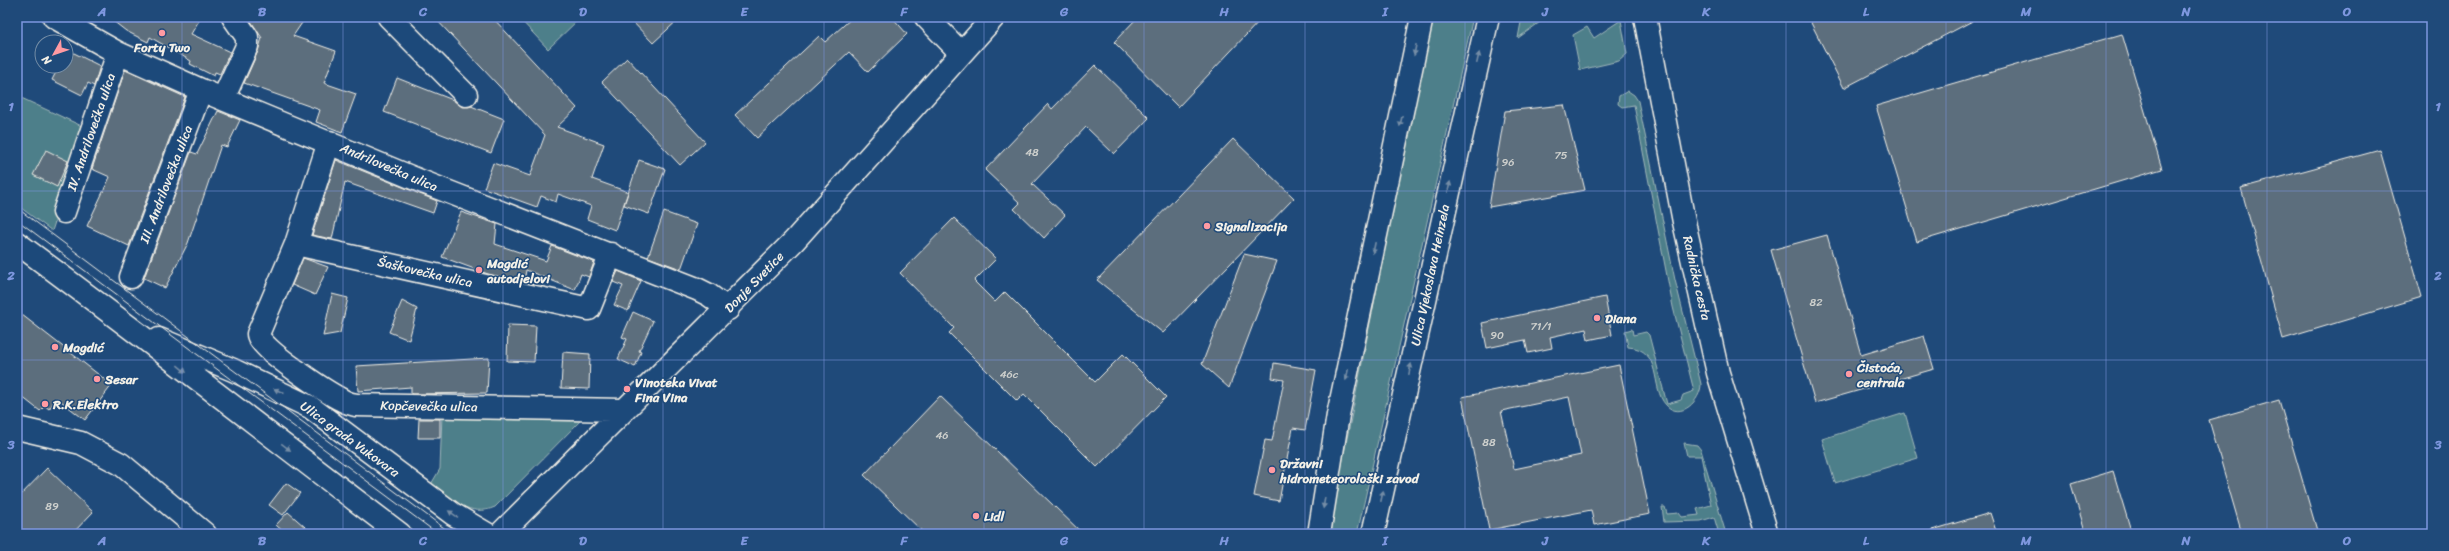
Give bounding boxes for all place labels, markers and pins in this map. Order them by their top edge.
marker: Forty Two [157,28,167,38]
place label: Forty Two [133,36,190,59]
place label: Signalizacija [1214,215,1288,238]
marker: Signalizacija [1202,221,1212,231]
place label: Magdić autodjelovi [486,252,551,290]
marker: Magdić autodjelovi [474,265,484,275]
place label: Diana [1605,307,1637,330]
marker: Diana [1592,313,1602,323]
place label: Magdić [62,336,105,359]
marker: Magdić [50,342,60,352]
place label: Čistoća, centrala [1856,356,1905,394]
place label: Sesar [104,368,139,391]
marker: Čistoća, centrala [1844,369,1854,379]
place label: Vinoteka Vivat Fina Vina [634,371,718,409]
marker: Sesar [92,374,102,384]
marker: Vinoteka Vivat Fina Vina [622,384,632,394]
place label: R.K.Elektro [52,393,119,416]
marker: R.K.Elektro [40,399,50,409]
place label: Državni hidrometeorološki zavod [1279,452,1420,490]
marker: Državni hidrometeorološki zavod [1267,465,1277,475]
place label: Lidl [984,505,1005,528]
marker: Lidl [971,511,981,521]

